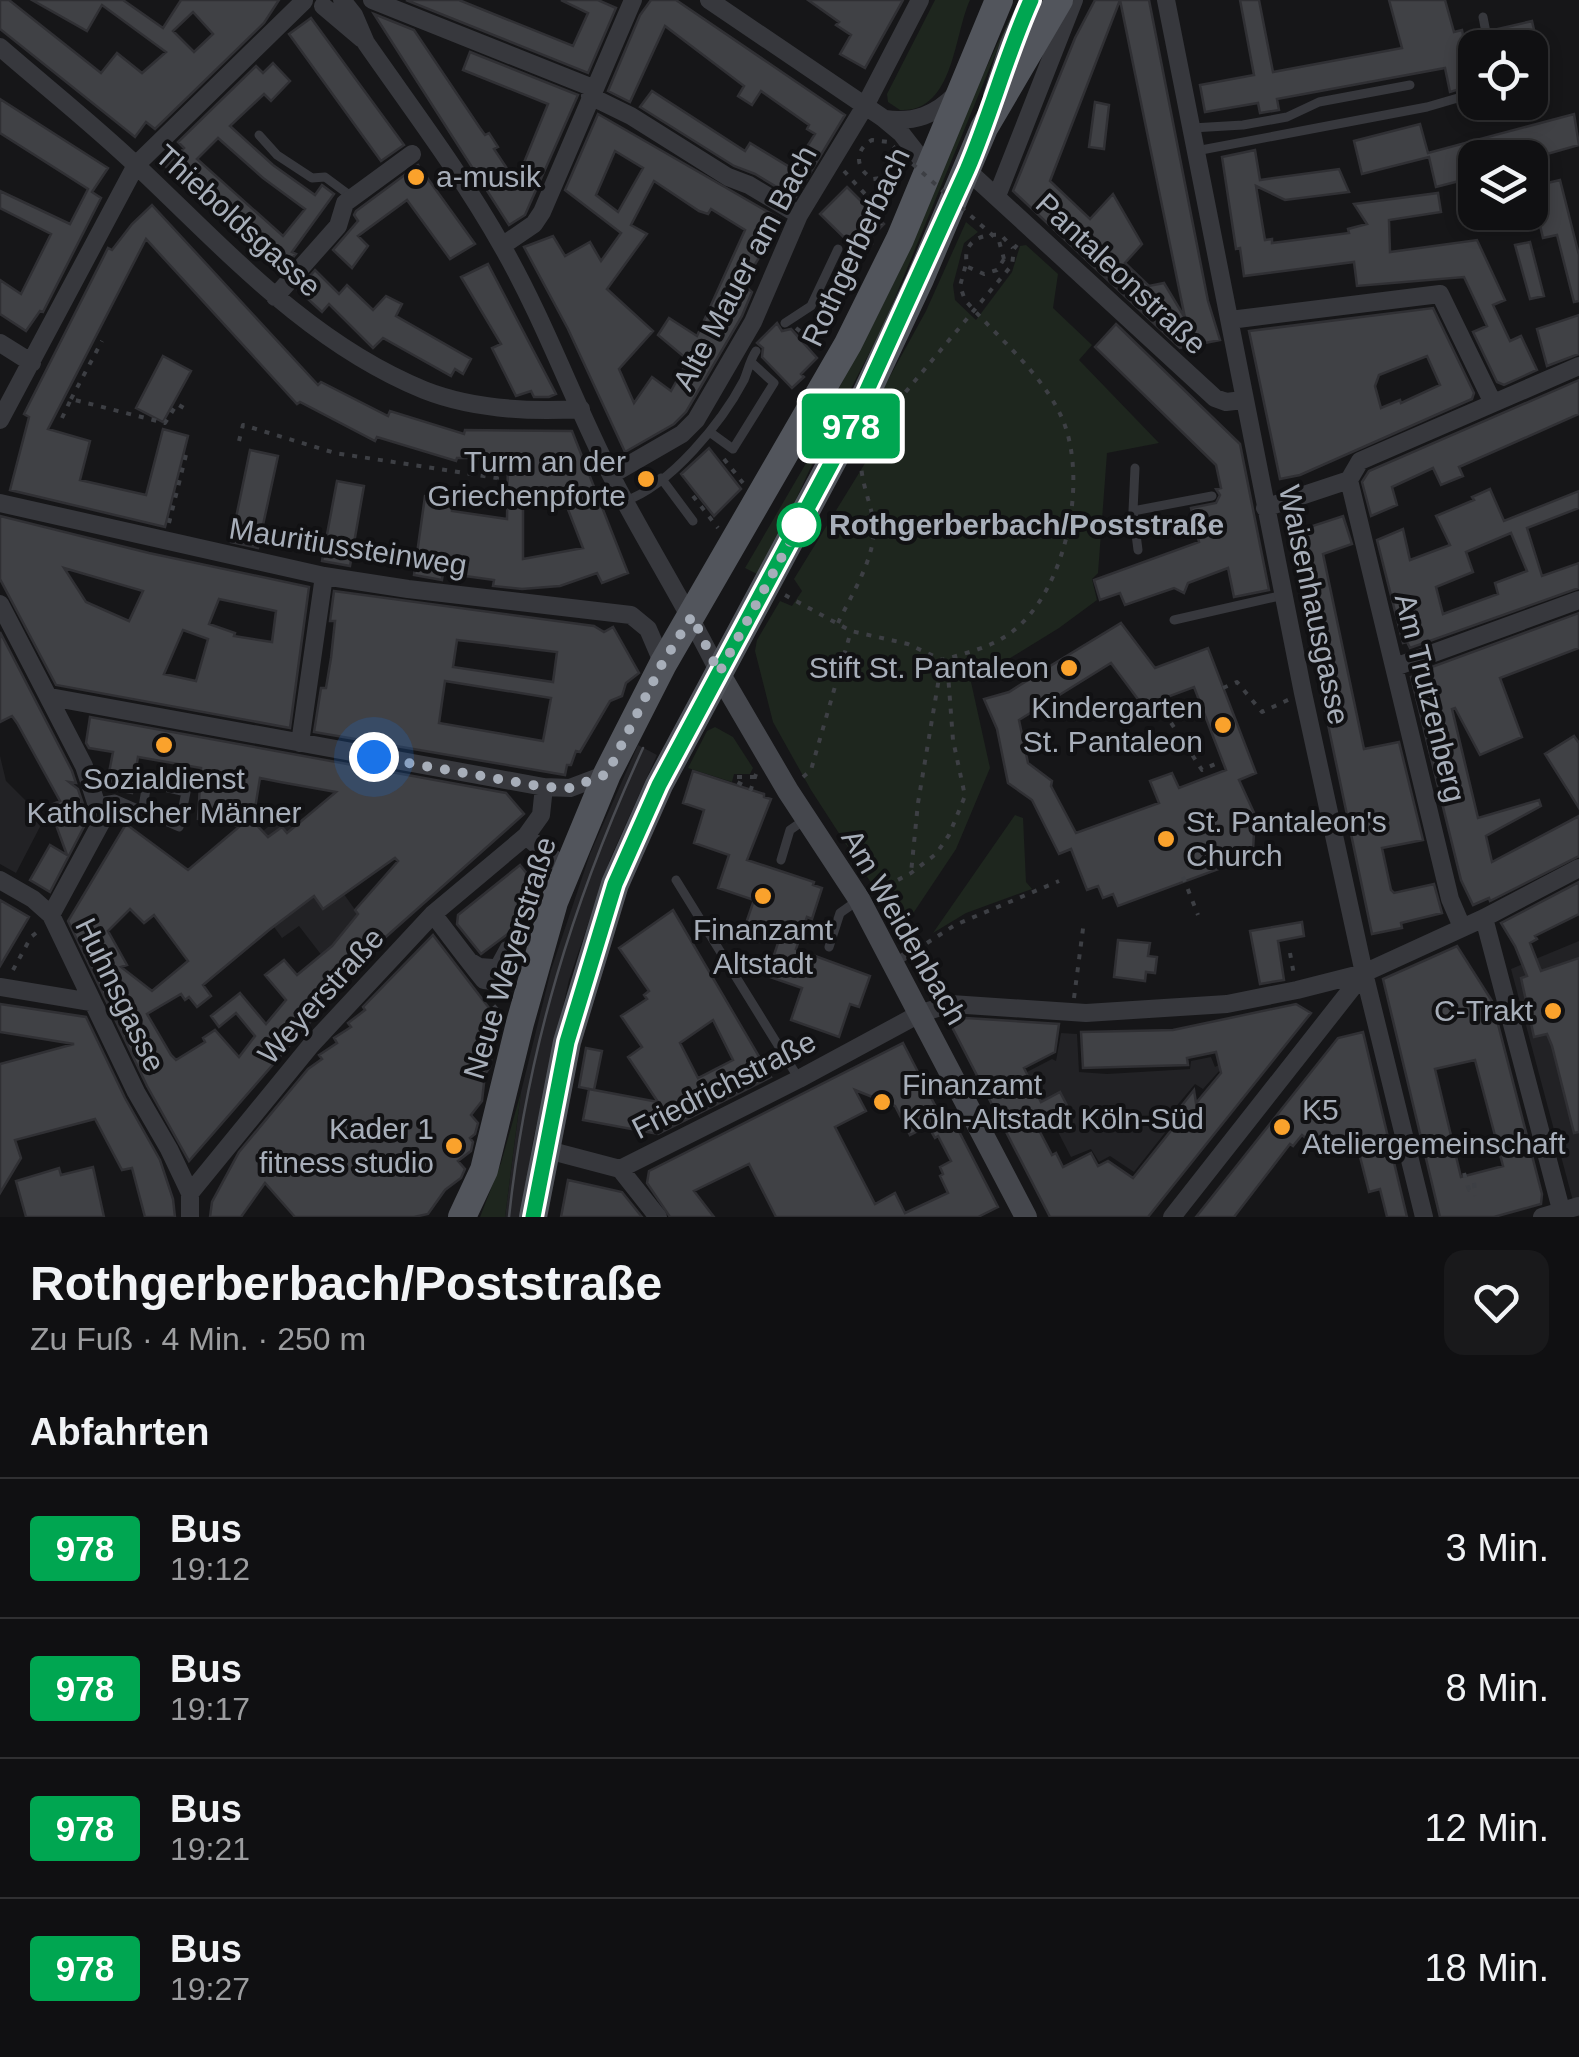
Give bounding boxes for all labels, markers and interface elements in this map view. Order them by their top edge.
map controls [1458,30,1548,230]
button: locate [1458,30,1548,120]
street label: Thieboldsgasse [149,138,327,303]
street label: Alte Mauer am Bach [666,140,823,396]
button: layers [1458,140,1548,230]
street label: Rothgerberbach [795,142,916,351]
place label: a-musik [436,160,542,193]
marker: a-musik [405,166,427,188]
street label: Pantaleonstraße [1030,186,1213,361]
line badge: 978 [794,394,908,458]
text: 978 [822,407,880,446]
place label: Turm an der Griechenpforte [428,445,626,512]
marker: Turm an der Griechenpforte [635,468,657,490]
street label: Waisenhausgasse [1273,482,1356,728]
marker: Rothgerberbach/Poststraße [778,504,820,546]
place label: Rothgerberbach/Poststraße [829,508,1224,541]
street label: Mauritiussteinweg [227,511,469,582]
street label: Am Trutzenberg [1389,590,1472,805]
place label: Stift St. Pantaleon [809,651,1049,684]
marker: Stift St. Pantaleon [1058,657,1080,679]
place label: Kindergarten St. Pantaleon [1023,691,1203,758]
marker: Kindergarten St. Pantaleon [1212,714,1234,736]
your location [349,732,399,782]
marker: Sozialdienst Katholischer Männer [153,734,175,756]
place label: Sozialdienst Katholischer Männer [26,762,302,829]
place label: St. Pantaleon's Church [1186,805,1387,872]
street label: Am Weidenbach [835,823,974,1030]
marker: St. Pantaleon's Church [1155,828,1177,850]
street label: Neue Weyerstraße [457,833,562,1083]
marker: Finanzamt Altstadt [752,885,774,907]
street label: Huhnsgasse [69,913,172,1077]
place label: Finanzamt Altstadt [693,913,834,980]
street label: Weyerstraße [251,921,390,1070]
place label: C-Trakt [1434,994,1534,1027]
marker: C-Trakt [1542,1000,1564,1022]
street label: Friedrichstraße [626,1024,821,1145]
place label: Finanzamt Köln-Altstadt Köln-Süd [902,1068,1204,1135]
marker: Finanzamt Köln-Altstadt Köln-Süd [871,1091,893,1113]
place label: K5 Ateliergemeinschaft [1302,1093,1566,1160]
place label: Kader 1 fitness studio [259,1112,434,1179]
marker: K5 Ateliergemeinschaft [1271,1116,1293,1138]
marker: Kader 1 fitness studio [443,1135,465,1157]
button: heart [1444,1250,1549,1355]
text: Rothgerberbach/Poststraße [30,1257,662,1310]
text: Zu Fuß · 4 Min. · 250 m [30,1321,366,1357]
text: Abfahrten [30,1411,209,1453]
text: Bus [170,1508,242,1550]
text: 3 Min. [1446,1527,1549,1569]
text: 978 [56,1529,114,1568]
text: 19:12 [170,1551,250,1587]
text: Bus [170,1648,242,1690]
text: 8 Min. [1446,1667,1549,1709]
text: 978 [56,1669,114,1708]
text: 19:17 [170,1691,250,1727]
text: Bus [170,1788,242,1830]
text: 12 Min. [1424,1807,1549,1849]
text: 978 [56,1809,114,1848]
text: 19:21 [170,1831,250,1867]
text: Bus [170,1928,242,1970]
text: 18 Min. [1424,1947,1549,1989]
text: 978 [56,1949,114,1988]
text: 19:27 [170,1971,250,2007]

